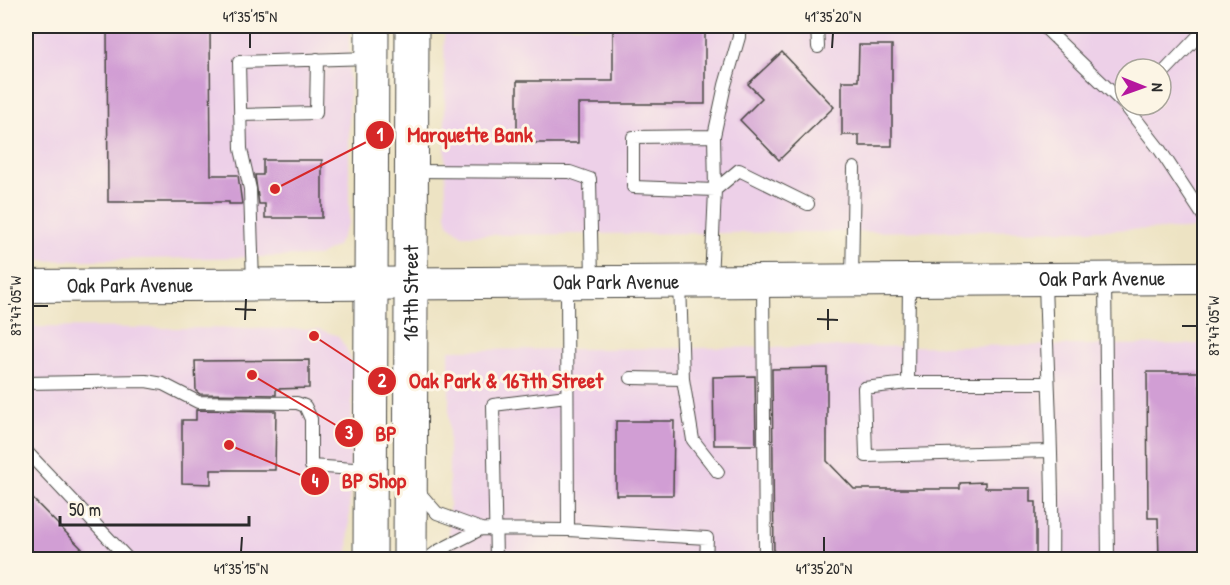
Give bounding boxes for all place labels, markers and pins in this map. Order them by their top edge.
callout: Marquette Bank [365,115,545,155]
callout: Oak Park & 167th Street [367,361,615,401]
callout: BP [334,413,409,453]
callout: BP Shop [300,461,418,501]

